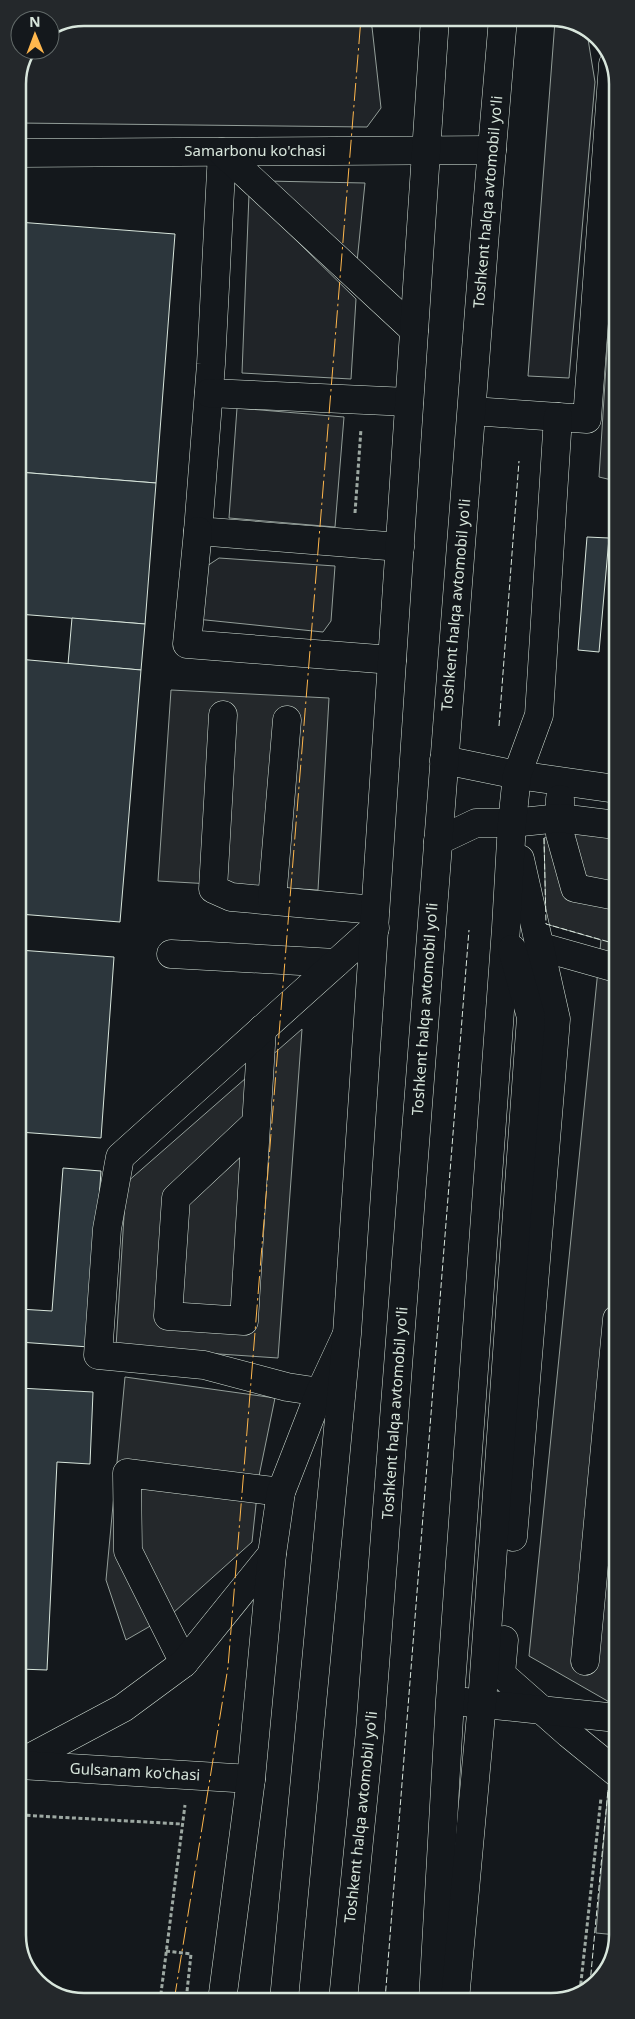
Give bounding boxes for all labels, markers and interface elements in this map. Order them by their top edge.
north arrow [10,10,60,60]
text: N [29,12,41,31]
street label: Toshkent halqa avtomobil yo'li [468,95,506,309]
street label: Samarbonu ko'chasi [184,140,326,160]
street label: Toshkent halqa avtomobil yo'li [436,498,474,712]
street label: Toshkent halqa avtomobil yo'li [407,902,441,1116]
street label: Toshkent halqa avtomobil yo'li [377,1306,411,1520]
street label: Toshkent halqa avtomobil yo'li [339,1710,381,1924]
street label: Gulsanam ko'chasi [69,1758,201,1784]

